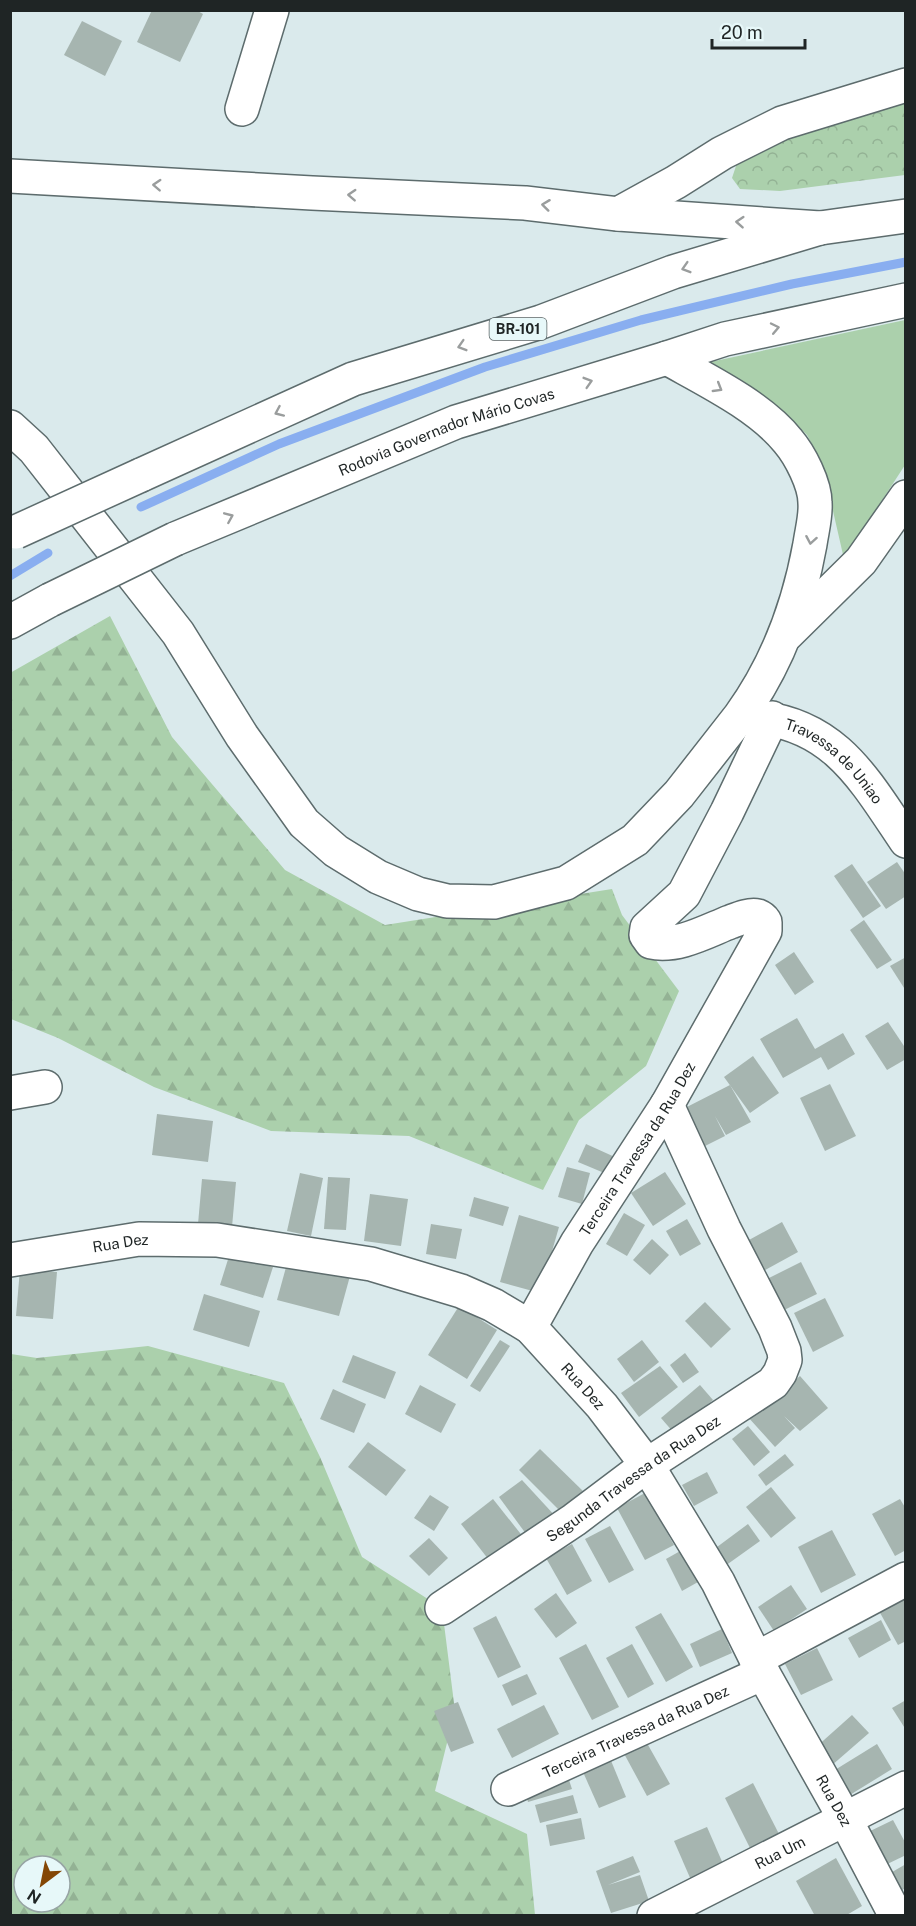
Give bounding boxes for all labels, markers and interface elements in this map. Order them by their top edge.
scale bar [712,12,805,50]
text: 20 m [721,22,763,43]
one-way arrow [152,178,161,191]
one-way arrow [347,188,356,201]
one-way arrow [542,199,551,212]
one-way arrow [736,216,745,229]
one-way arrow [681,261,692,273]
road number: BR-101 [490,318,546,340]
one-way arrow [770,322,780,335]
one-way arrow [457,339,468,351]
one-way arrow [582,377,593,389]
one-way arrow [712,380,722,392]
street label: Rodovia Governador Mário Covas [336,384,556,479]
one-way arrow [274,405,285,417]
one-way arrow [223,512,234,524]
one-way arrow [805,535,818,545]
street label: Travessa de Uniao [783,715,887,807]
street label: Terceira Travessa da Rua Dez [576,1059,698,1239]
street label: Rua Dez [91,1230,149,1255]
street label: Rua Dez [558,1359,609,1412]
street label: Segunda Travessa da Rua Dez [543,1411,723,1545]
street label: Terceira Travessa da Rua Dez [540,1681,731,1781]
street label: Rua Dez [813,1771,856,1829]
street label: Rua Um [752,1832,808,1872]
north arrow [12,1854,72,1914]
text: N [24,1885,45,1908]

